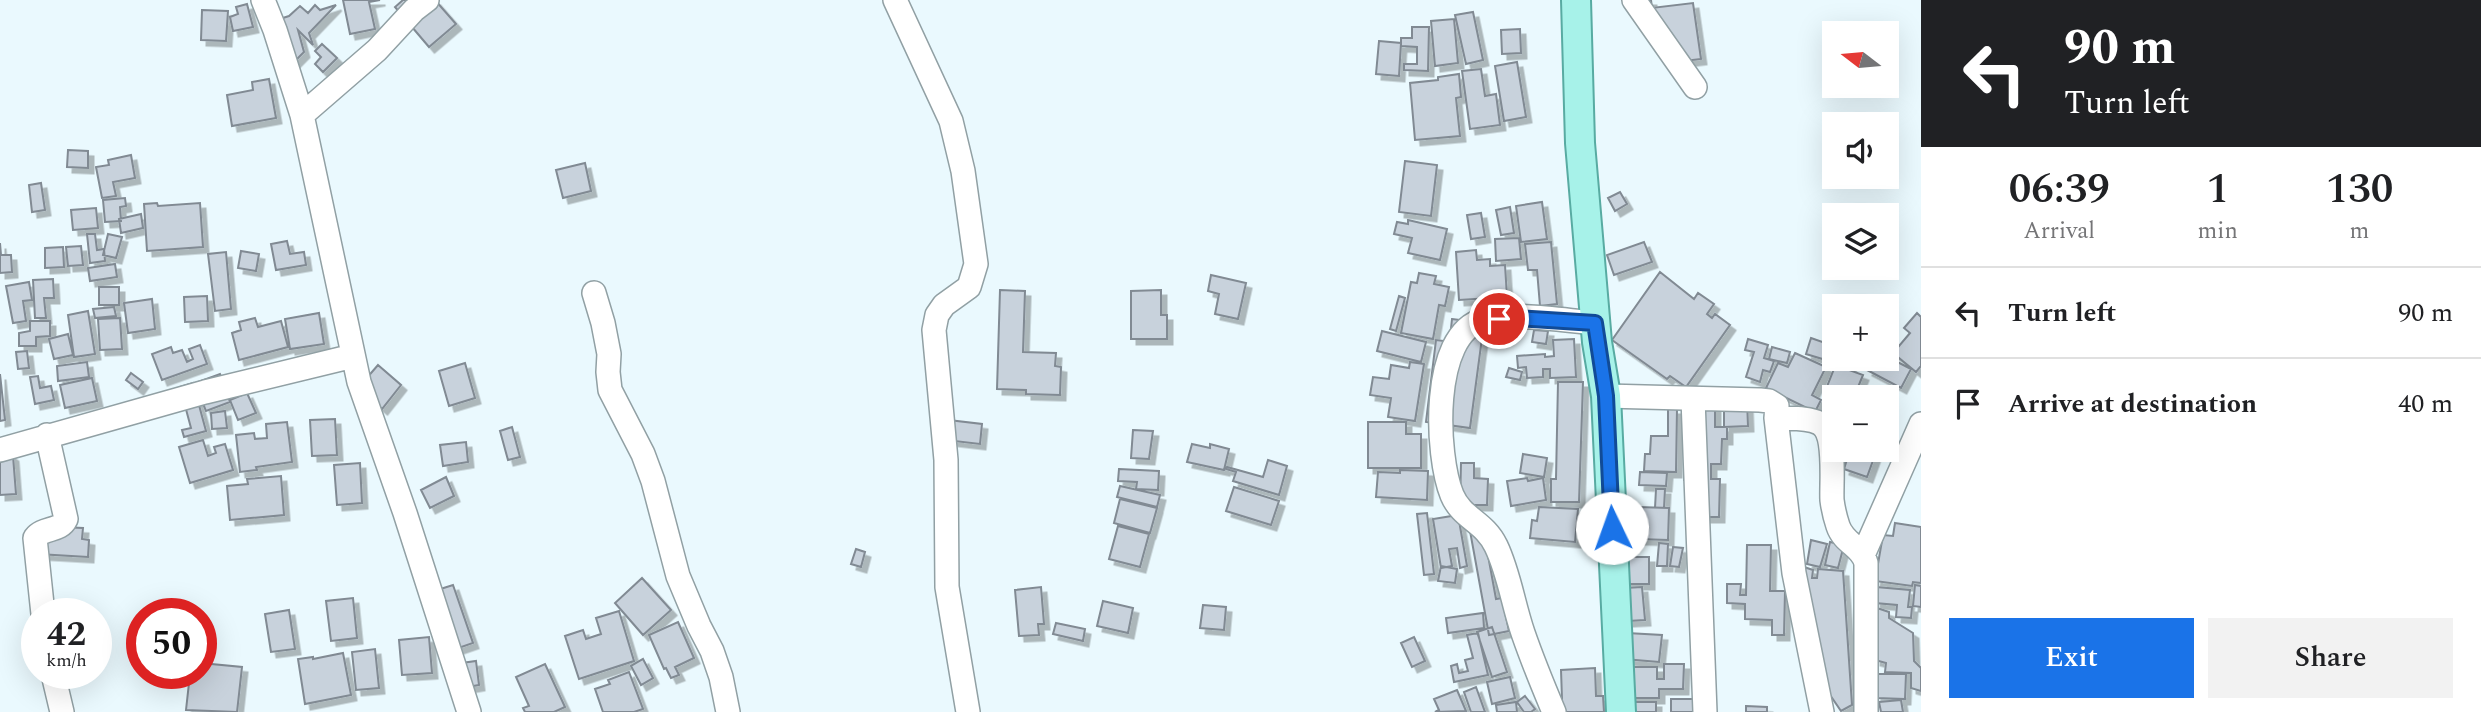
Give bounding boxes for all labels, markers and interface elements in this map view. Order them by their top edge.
text: 90 m [2064,11,2175,86]
north arrow [1822,21,1899,98]
map controls [1822,21,1899,462]
icon: left [1949,28,2040,119]
text: Turn left [2064,79,2190,128]
button: sound [1822,112,1899,189]
text: 06:39 [2009,158,2110,221]
text: 1 [2206,158,2229,221]
text: 130 [2326,158,2393,221]
button: layers [1822,203,1899,280]
text: Arrival [2023,214,2095,249]
text: min [2198,214,2238,249]
text: m [2350,214,2369,249]
pin [1469,289,1529,349]
text: Turn left [2008,293,2116,333]
text: 90 m [2398,293,2453,333]
button: + [1822,294,1899,371]
icon: left [1949,294,1987,332]
icon: arrive [1480,300,1518,338]
text: Arrive at destination [2008,384,2257,424]
text: 40 m [2398,384,2453,424]
button: − [1822,385,1899,462]
icon: arrive [1949,385,1987,423]
position arrow [1575,491,1649,565]
speed limit sign: 50 [126,598,217,689]
text: 42 [47,608,86,661]
button: Exit [1949,618,2194,698]
button: Share [2208,618,2453,698]
text: km/h [46,647,87,674]

